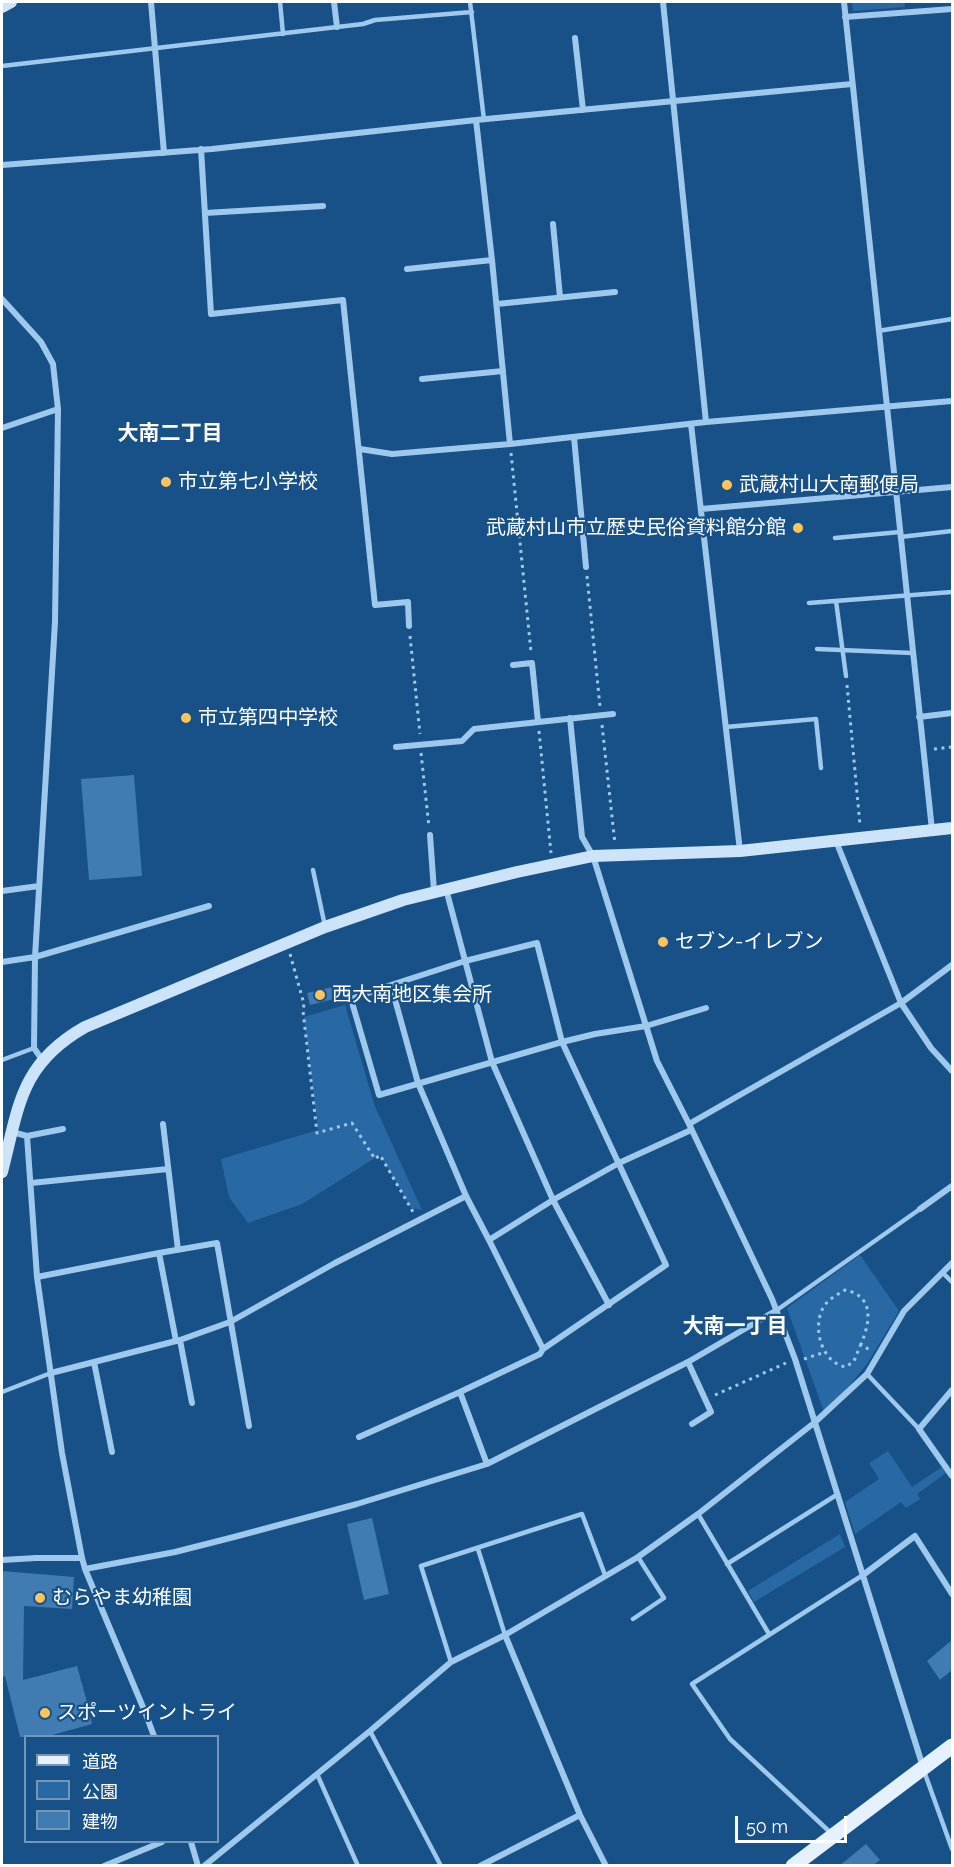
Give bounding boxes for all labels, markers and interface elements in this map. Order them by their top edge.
district label: 大南二丁目 [118,421,222,447]
place label: 市立第七小学校 [178,470,318,494]
place label: 武蔵村山大南郵便局 [739,473,919,497]
marker: 市立第七小学校 [159,475,173,489]
marker: 武蔵村山大南郵便局 [720,478,734,492]
place label: 武蔵村山市立歴史民俗資料館分館 [486,516,786,540]
marker: 武蔵村山市立歴史民俗資料館分館 [791,521,805,535]
place label: 市立第四中学校 [198,706,338,730]
marker: 市立第四中学校 [179,711,193,725]
place label: セブン-イレブン [675,930,823,954]
marker: セブン-イレブン [656,935,670,949]
place label: 西大南地区集会所 [332,983,492,1007]
marker: 西大南地区集会所 [313,988,327,1002]
district label: 大南一丁目 [683,1314,787,1340]
place label: むらやま幼稚園 [52,1586,192,1610]
marker: むらやま幼稚園 [33,1591,47,1605]
place label: スポーツイントライ [57,1701,237,1725]
marker: スポーツイントライ [38,1706,52,1720]
legend [24,1735,219,1843]
text: 道路 [82,1751,118,1772]
text: 公園 [82,1781,118,1802]
scale bar [738,1804,850,1842]
text: 建物 [82,1811,118,1832]
text: 50 m [746,1816,788,1837]

